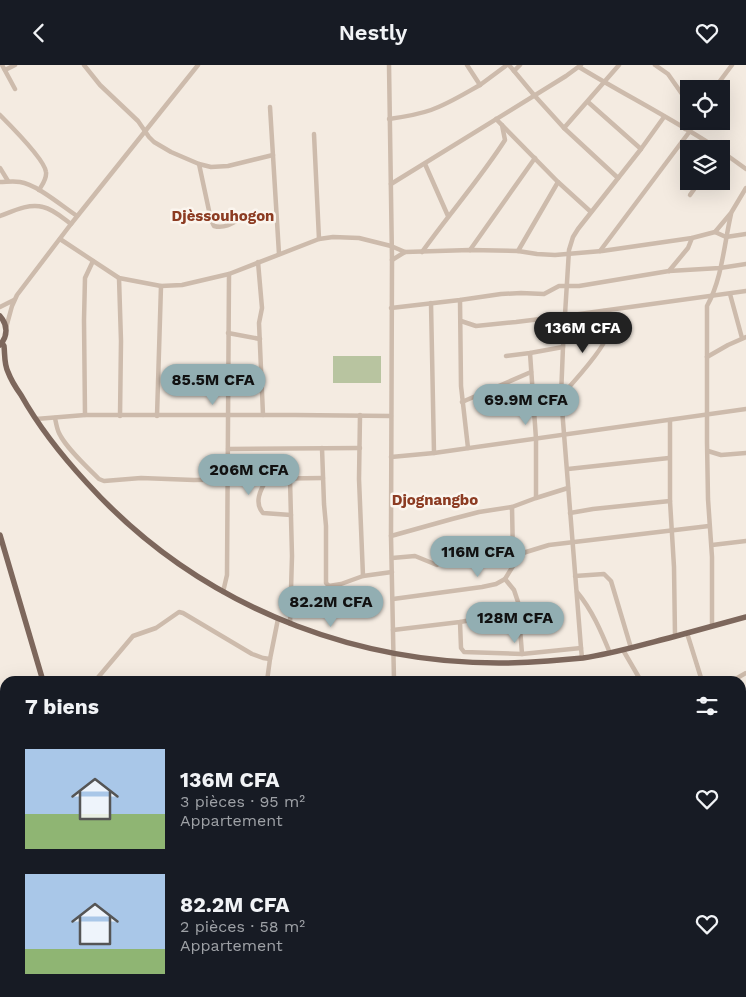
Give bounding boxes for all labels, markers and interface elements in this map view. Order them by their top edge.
icon: back [25,19,53,47]
icon: heart [693,19,721,47]
text: Nestly [339,20,407,45]
map controls [680,80,730,190]
button: locate [680,80,730,130]
button: layers [680,140,730,190]
district label: Djèssouhogon [172,207,274,225]
pin: 136M CFA [531,311,635,354]
text: 136M CFA [545,318,621,337]
pin: 85.5M CFA [156,363,270,406]
text: 85.5M CFA [172,370,254,389]
pin: 69.9M CFA [469,383,583,426]
text: 69.9M CFA [484,390,568,409]
pin: 206M CFA [197,453,301,496]
text: 206M CFA [209,460,289,479]
district label: Djognangbo [392,491,478,509]
pin: 116M CFA [426,535,530,578]
text: 116M CFA [441,542,515,561]
pin: 82.2M CFA [274,585,388,628]
text: 82.2M CFA [289,592,373,611]
pin: 128M CFA [463,601,567,644]
text: 128M CFA [477,608,553,627]
icon: filters [693,692,721,720]
text: 7 biens [25,694,99,719]
text: 136M CFA [180,767,280,792]
icon: home [65,769,125,829]
icon: heart [693,785,721,813]
text: 3 pièces · 95 m² [180,792,305,811]
text: Appartement [180,811,283,830]
text: 82.2M CFA [180,892,289,917]
icon: home [65,894,125,954]
icon: heart [693,910,721,938]
text: 2 pièces · 58 m² [180,917,305,936]
text: Appartement [180,936,283,955]

